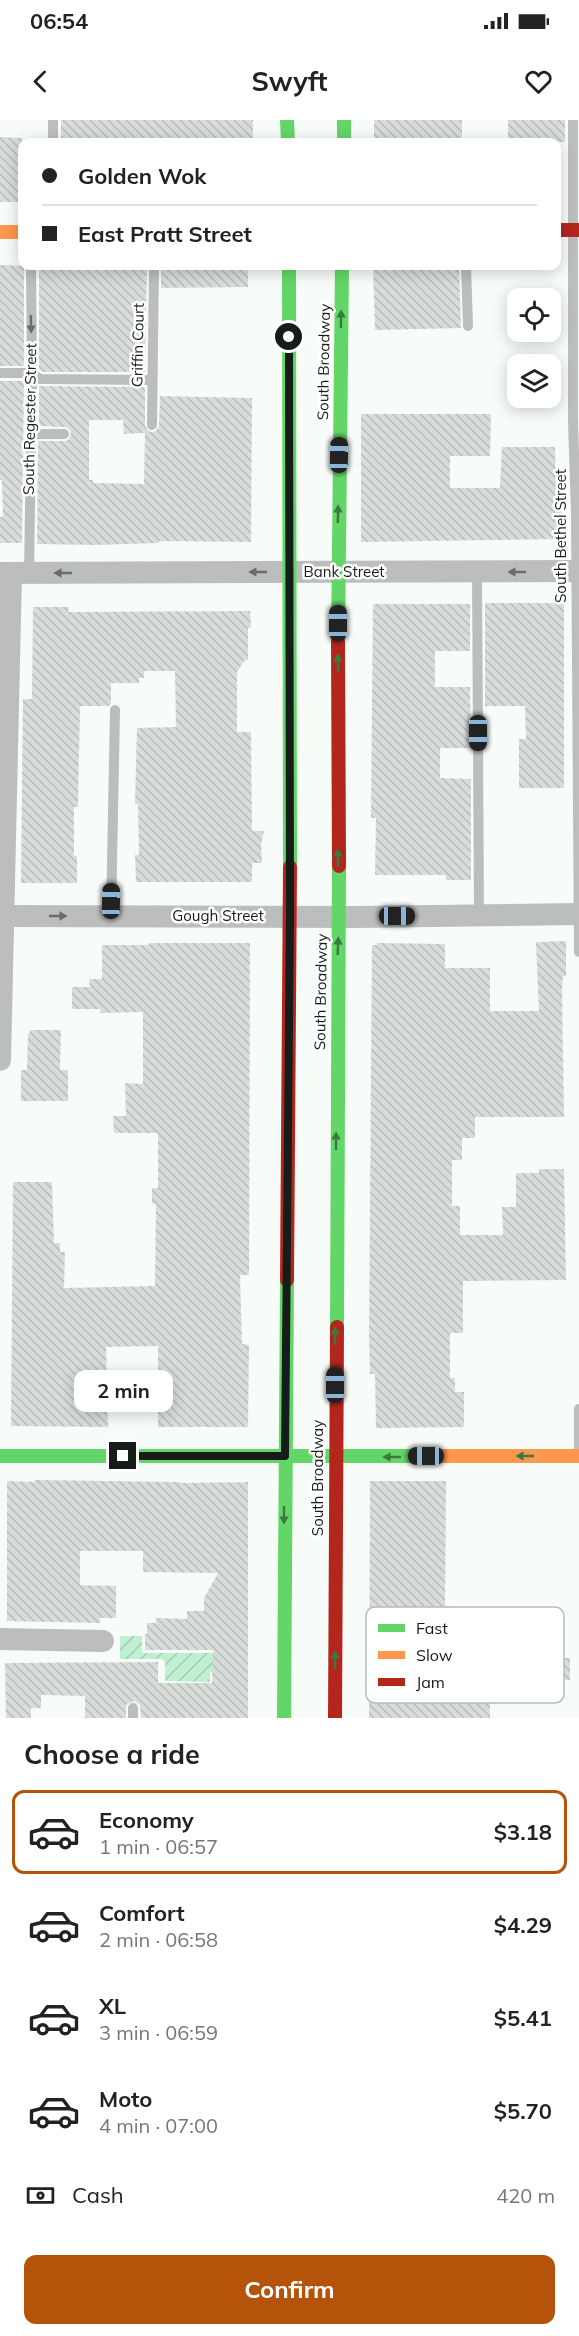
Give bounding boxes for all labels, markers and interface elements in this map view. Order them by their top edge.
text: 06:54 [30,7,88,35]
text: Swyft [251,64,328,98]
icon: back [24,65,57,98]
icon: heart [522,65,555,98]
text: Golden Wok [78,162,206,190]
text: East Pratt Street [78,220,252,248]
map controls [507,288,561,408]
button: locate [507,288,561,342]
street label: Griffin Court [127,303,148,387]
street label: South Broadway [313,304,334,420]
one-way arrow [337,309,346,328]
one-way arrow [26,314,36,333]
route start [275,323,302,350]
street label: South Regester Street [19,343,40,495]
button: layers [507,354,561,408]
car [330,437,348,473]
street label: South Bethel Street [551,469,570,603]
one-way arrow [334,504,343,523]
street label: Bank Street [303,562,385,581]
one-way arrow [249,567,268,577]
one-way arrow [508,567,527,577]
one-way arrow [54,568,73,578]
car [329,605,347,641]
one-way arrow [333,654,343,673]
car [469,715,487,751]
one-way arrow [334,849,343,868]
car [102,883,120,919]
street label: Gough Street [172,906,264,925]
car [379,907,415,925]
one-way arrow [49,911,68,921]
street label: South Broadway [310,934,331,1050]
one-way arrow [333,936,342,955]
one-way arrow [331,1131,341,1150]
one-way arrow [330,1326,340,1345]
car [326,1367,344,1403]
callout: 2 min [74,1369,172,1411]
text: 2 min [97,1378,150,1403]
street label: South Broadway [308,1420,327,1536]
route end [109,1442,136,1469]
car [408,1447,444,1465]
one-way arrow [516,1451,535,1461]
one-way arrow [383,1452,402,1462]
one-way arrow [279,1505,289,1524]
legend [366,1607,564,1703]
text: Fast [416,1618,448,1638]
text: Slow [416,1645,453,1665]
one-way arrow [330,1650,340,1669]
text: Jam [416,1672,445,1692]
text: Choose a ride [24,1737,200,1771]
icon: car [27,1805,81,1859]
text: Economy [99,1806,194,1834]
text: $3.18 [494,1818,552,1846]
text: 1 min · 06:57 [99,1834,218,1859]
icon: car [27,1898,81,1952]
text: Comfort [99,1899,185,1927]
text: $4.29 [494,1911,552,1939]
text: 2 min · 06:58 [99,1927,218,1952]
icon: car [27,1991,81,2045]
text: XL [99,1992,126,2020]
text: $5.41 [494,2004,552,2032]
text: 3 min · 06:59 [99,2020,218,2045]
icon: car [27,2084,81,2138]
text: Moto [99,2085,152,2113]
text: $5.70 [494,2097,552,2125]
text: 4 min · 07:00 [99,2113,218,2138]
icon: cash [24,2179,57,2212]
text: Cash [72,2181,124,2209]
text: 420 m [496,2183,555,2208]
button: Confirm [24,2255,555,2324]

